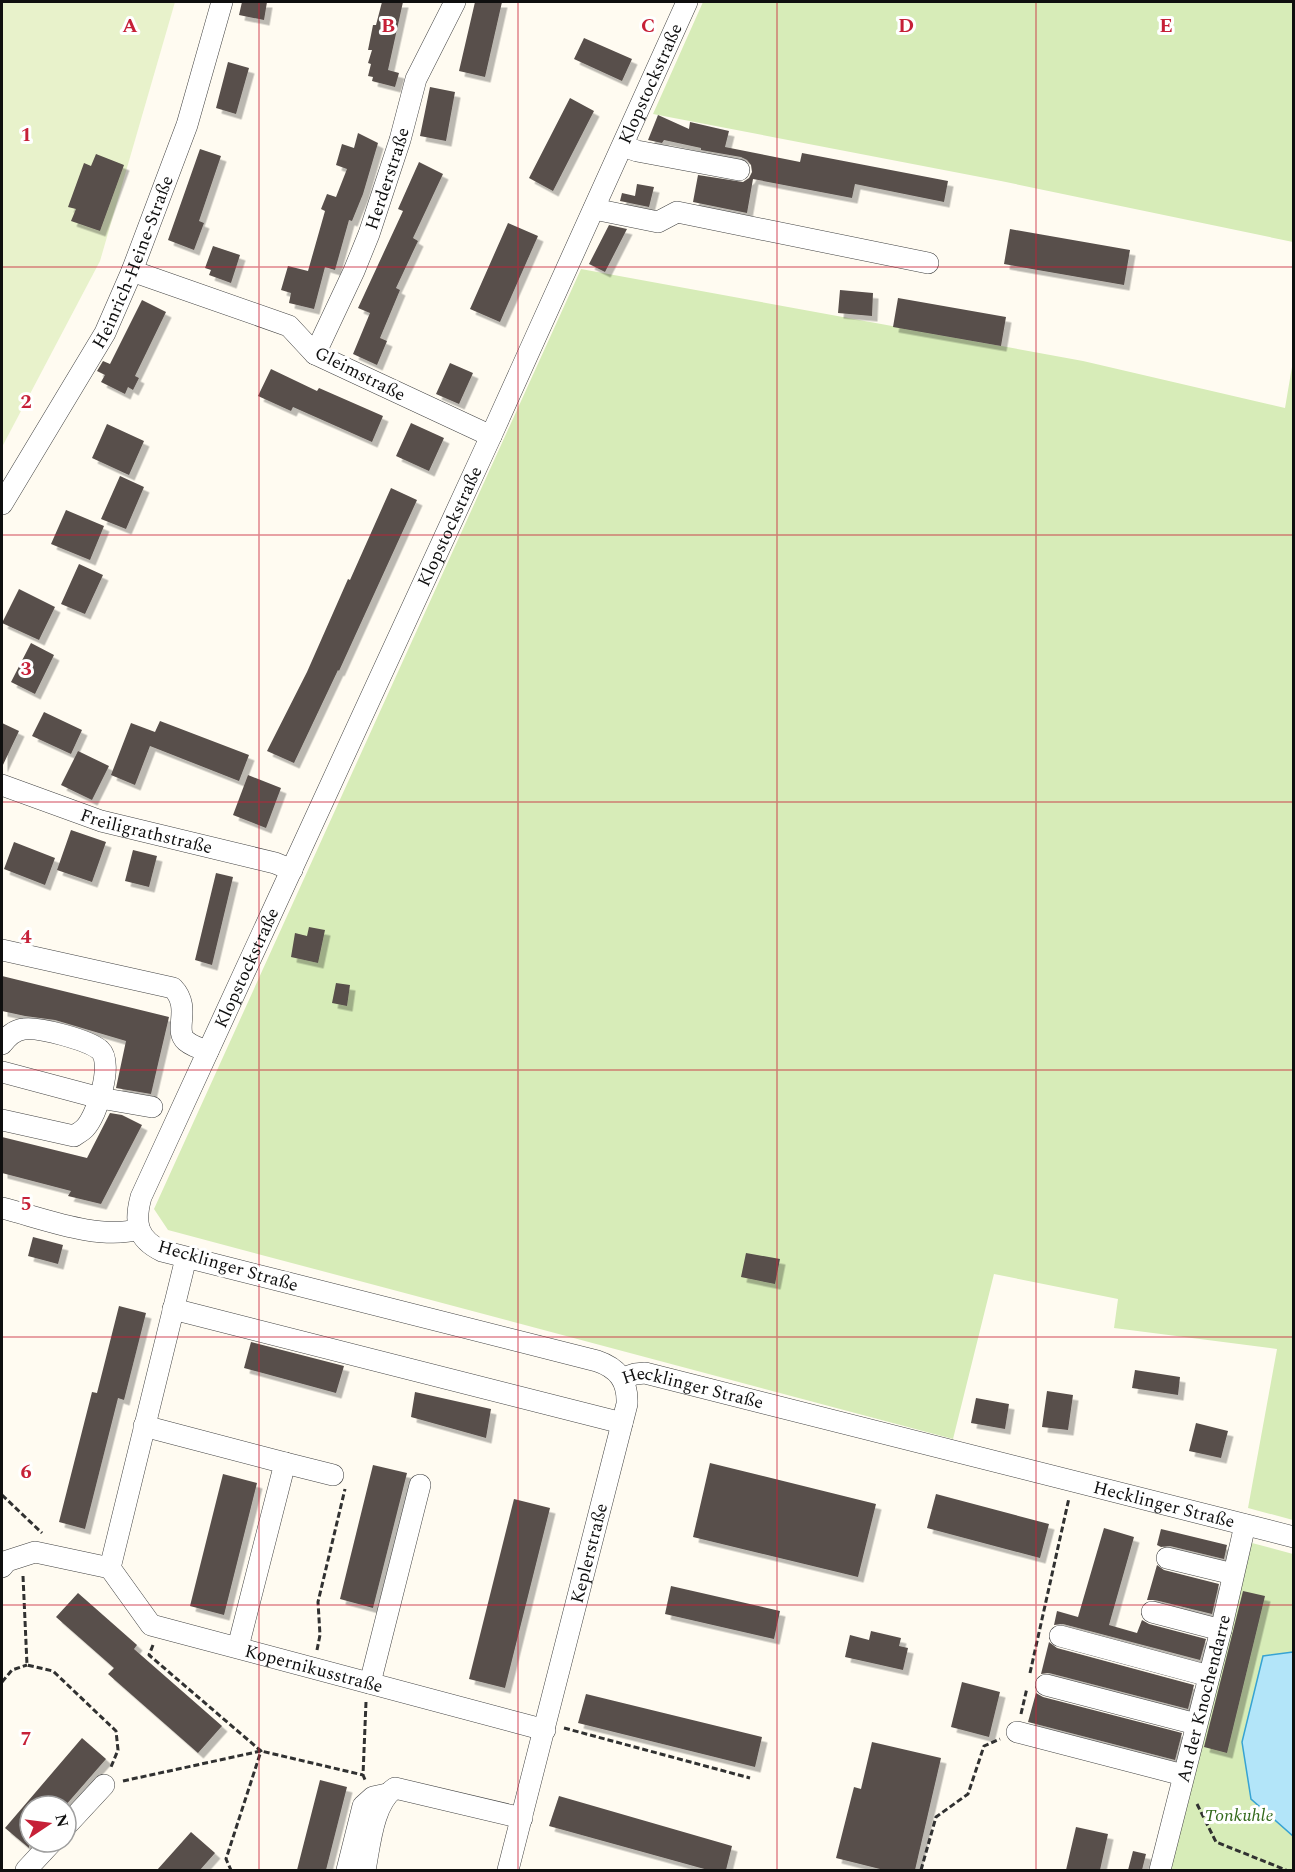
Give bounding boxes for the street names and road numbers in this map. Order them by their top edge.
street label: Klopstockstraße [611,19,689,148]
street label: Herderstraße [358,124,416,233]
street label: Heinrich-Heine-Straße [85,171,180,354]
street label: Gleimstraße [310,340,410,408]
street label: Klopstockstraße [410,462,489,591]
street label: Freiligrathstraße [77,801,215,861]
street label: Klopstockstraße [207,903,286,1032]
street label: Hecklinger Straße [155,1233,301,1299]
street label: Hecklinger Straße [618,1360,766,1416]
street label: Hecklinger Straße [1090,1473,1238,1535]
street label: Keplerstraße [563,1500,615,1606]
street label: An der Knochendarre [1169,1612,1238,1785]
street label: Kopernikusstraße [242,1637,386,1700]

